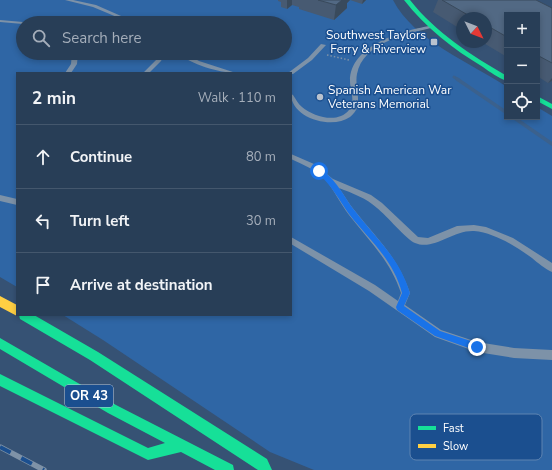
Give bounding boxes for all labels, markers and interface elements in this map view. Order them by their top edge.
north arrow [456,12,492,48]
map controls [504,12,540,120]
button: + [504,12,540,48]
search box [16,16,292,60]
icon: search [30,27,52,49]
place label: Southwest Taylors Ferry & Riverview [326,27,426,57]
text: Search here [62,28,142,48]
marker: Southwest Taylors Ferry & Riverview [429,37,439,47]
button: − [504,48,540,84]
place label: Spanish American War Veterans Memorial [327,82,452,112]
button: locate [504,84,540,120]
text: 2 min [32,87,76,110]
text: Walk · 110 m [198,89,276,107]
marker: Spanish American War Veterans Memorial [315,92,325,102]
icon: ahead [32,146,54,168]
text: Continue [70,147,132,167]
text: 80 m [246,148,276,166]
route start [310,162,328,180]
icon: left [32,210,54,232]
text: Turn left [70,211,129,231]
text: 30 m [246,212,276,230]
icon: arrive [32,274,54,296]
text: Arrive at destination [70,275,213,295]
route end [468,338,486,356]
road number: OR 43 [65,385,113,407]
legend [410,414,542,460]
text: Fast [443,421,464,436]
text: Slow [443,439,468,454]

